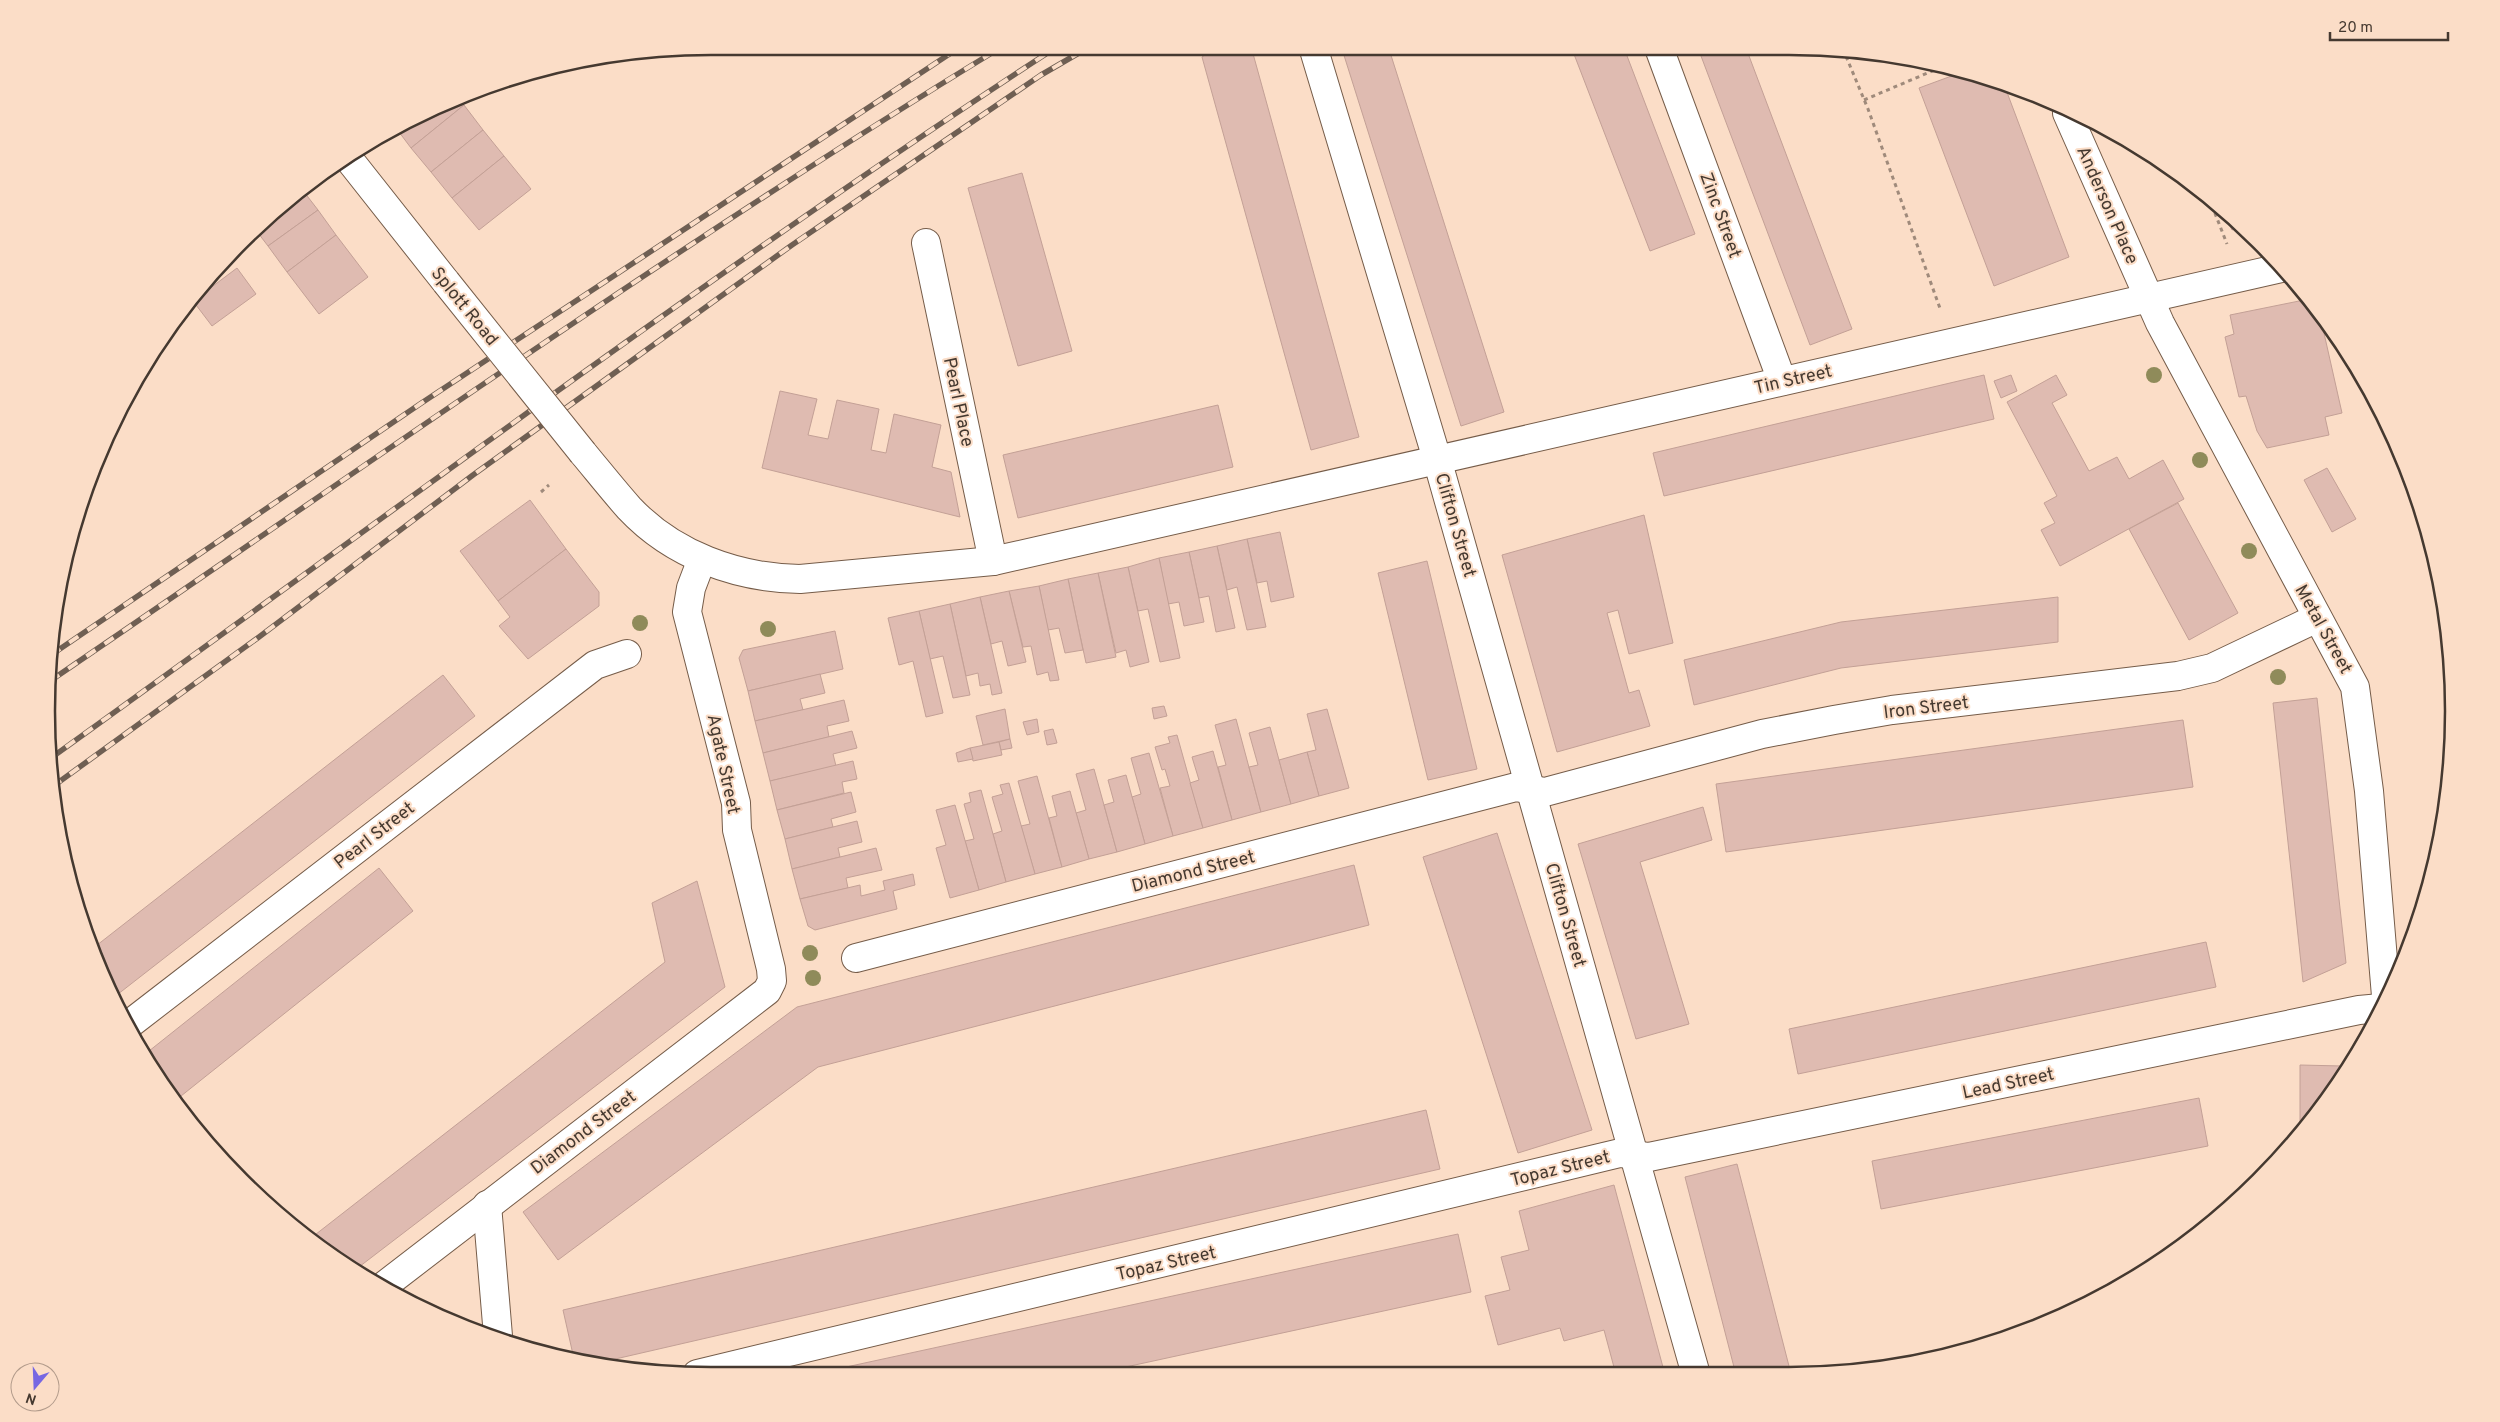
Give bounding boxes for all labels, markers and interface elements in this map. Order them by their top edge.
scale bar [2330,10,2448,42]
text: 20 m [2338,19,2373,38]
street label: Anderson Place [2070,143,2143,268]
street label: Zinc Street [1693,170,1746,261]
street label: Splott Road [425,263,503,351]
street label: Pearl Place [937,355,978,449]
street label: Tin Street [1752,360,1834,401]
street label: Clifton Street [1429,471,1480,580]
street label: Metal Street [2289,581,2357,678]
street label: Iron Street [1882,692,1970,725]
street label: Agate Street [701,712,744,816]
street label: Pearl Street [330,798,420,875]
street label: Diamond Street [1129,846,1257,899]
street label: Clifton Street [1539,861,1590,970]
street label: Lead Street [1960,1064,2056,1105]
street label: Diamond Street [527,1086,641,1180]
street label: Topaz Street [1508,1146,1612,1193]
street label: Topaz Street [1114,1242,1218,1287]
north arrow [10,1362,60,1412]
text: N [24,1388,39,1408]

